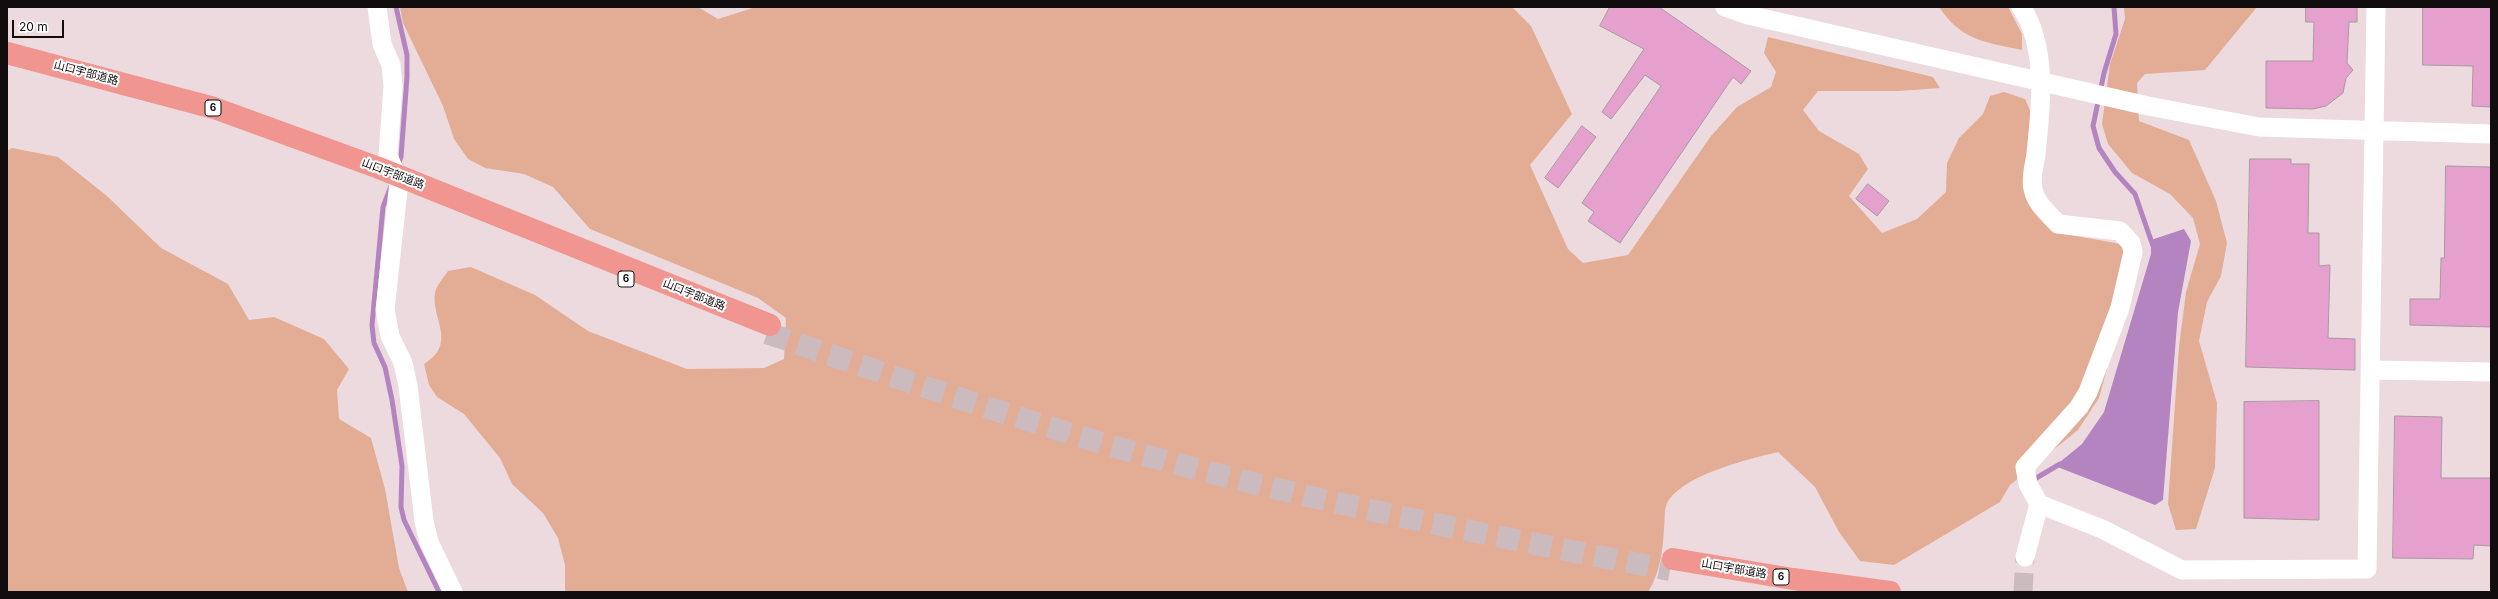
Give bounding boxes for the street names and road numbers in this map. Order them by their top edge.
street label: 山口宇部道路 [52,58,120,88]
road number: 6 [205,100,221,116]
street label: 山口宇部道路 [360,156,426,192]
road number: 6 [618,271,634,287]
street label: 山口宇部道路 [661,277,727,313]
street label: 山口宇部道路 [1700,557,1768,581]
road number: 6 [1773,569,1789,585]

